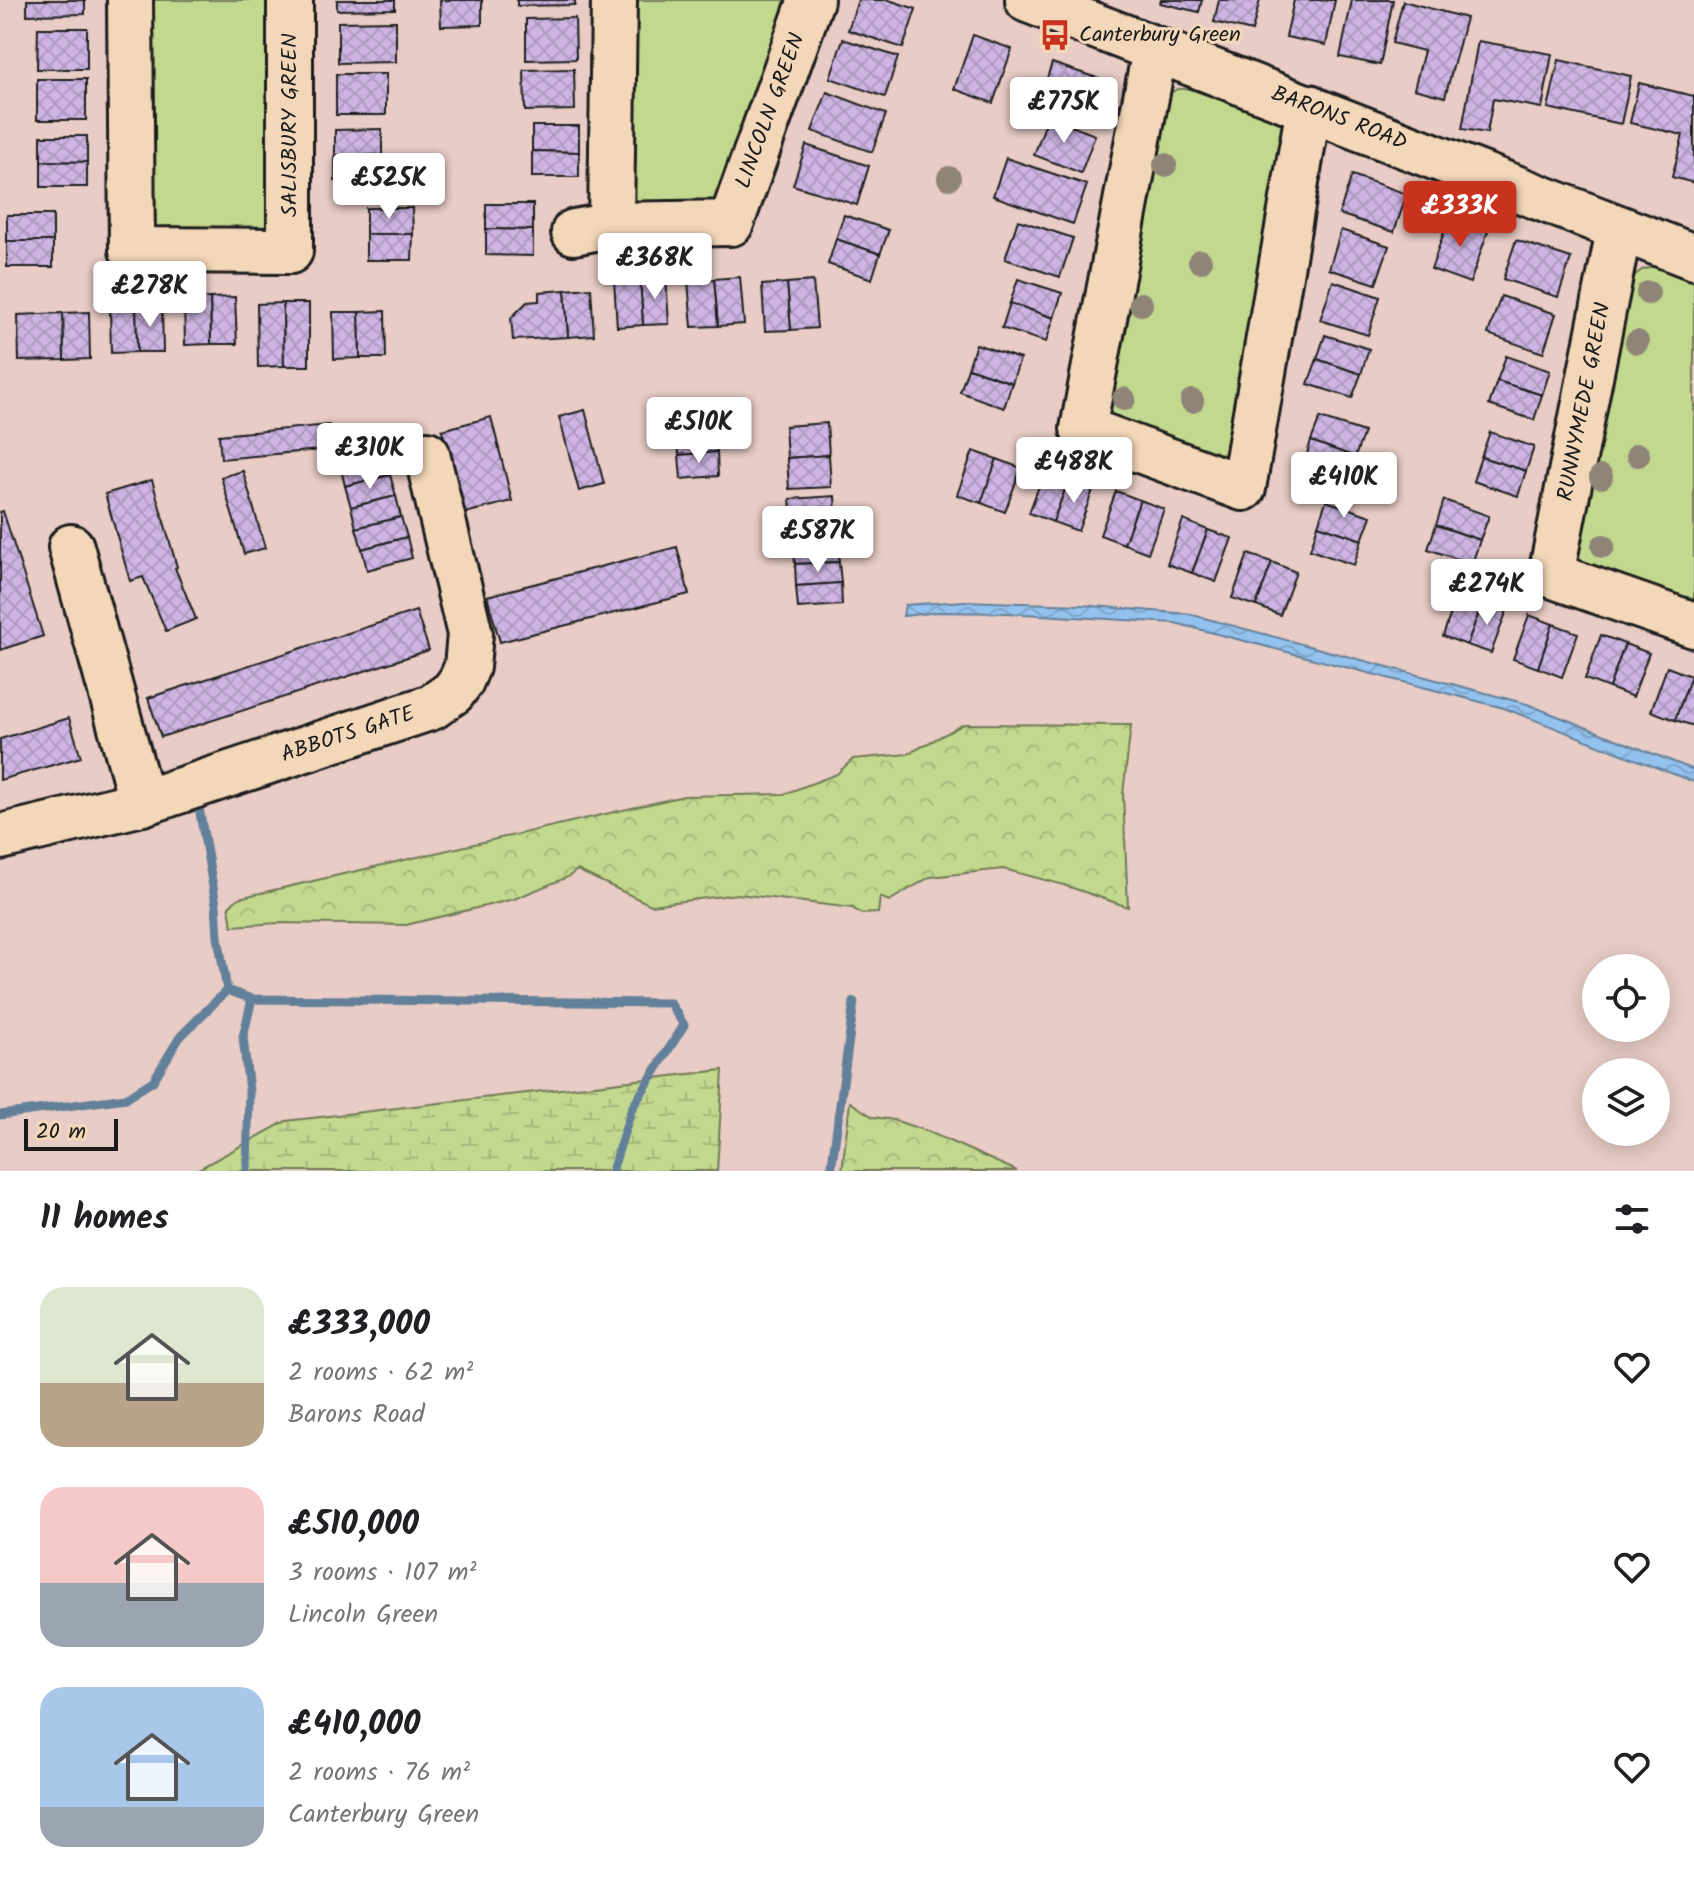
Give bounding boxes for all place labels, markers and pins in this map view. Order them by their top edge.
bus stop icon: Canterbury Green [1038,18,1072,52]
place label: Canterbury Green [1079,18,1241,53]
pin: £775K [1008,77,1120,145]
pin: £525K [333,153,445,221]
pin: £333K [1404,181,1516,249]
pin: £368K [599,233,711,301]
pin: £278K [94,261,206,329]
pin: £510K [643,397,755,465]
pin: £310K [314,423,426,491]
pin: £488K [1018,437,1130,505]
pin: £410K [1288,452,1400,520]
pin: £587K [762,506,874,574]
pin: £274K [1431,559,1543,627]

